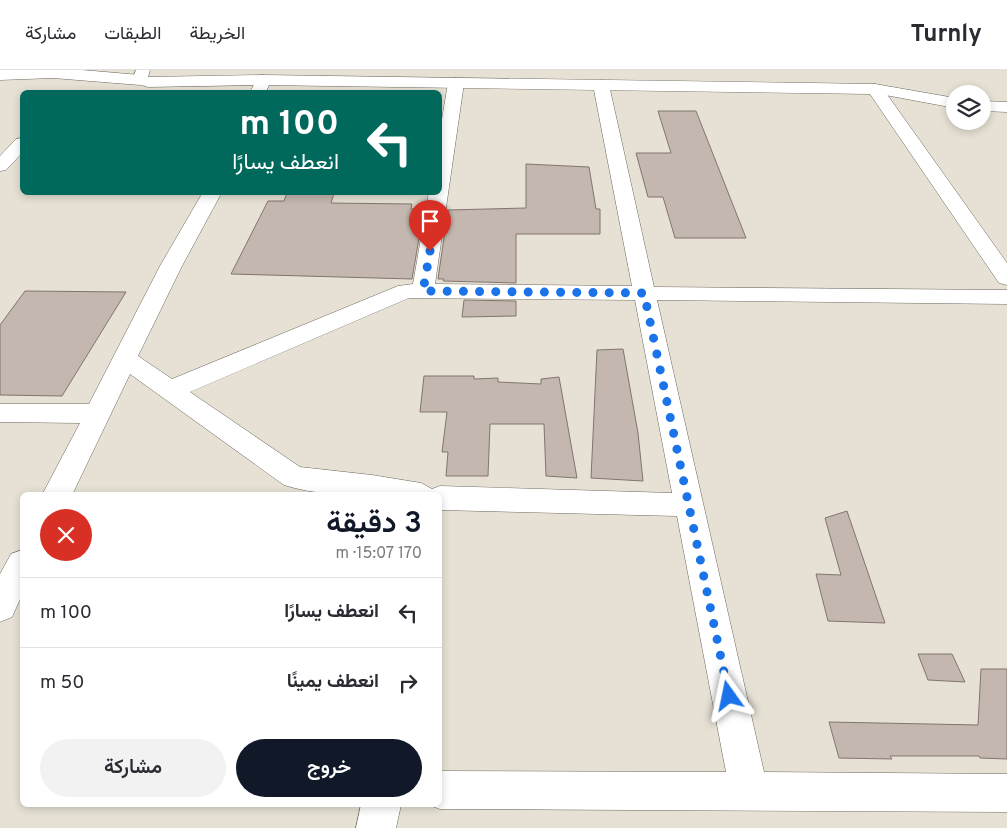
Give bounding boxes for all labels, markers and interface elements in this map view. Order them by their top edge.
text: Turnly [910,20,982,50]
text: مشاركة [25,23,76,46]
text: الطبقات [104,23,161,46]
text: الخريطة [189,23,245,46]
map controls [946,85,991,130]
button: layers [946,85,991,130]
text: 100 m [239,103,339,147]
icon: left [357,110,422,175]
text: انعطف يسارًا [232,150,339,177]
pin [409,200,451,251]
icon: arrive [416,207,444,235]
text: 3 دقيقة [326,506,422,543]
button: close [40,509,92,561]
text: 170 m · 15:07 [335,544,422,564]
icon: left [394,599,422,627]
text: انعطف يسارًا [284,600,379,624]
text: 100 m [40,601,92,625]
icon: right [394,669,422,697]
position arrow [702,669,754,721]
text: انعطف يمينًا [287,670,379,694]
text: 50 m [40,671,85,695]
button: مشاركة [40,739,226,797]
button: خروج [236,739,422,797]

